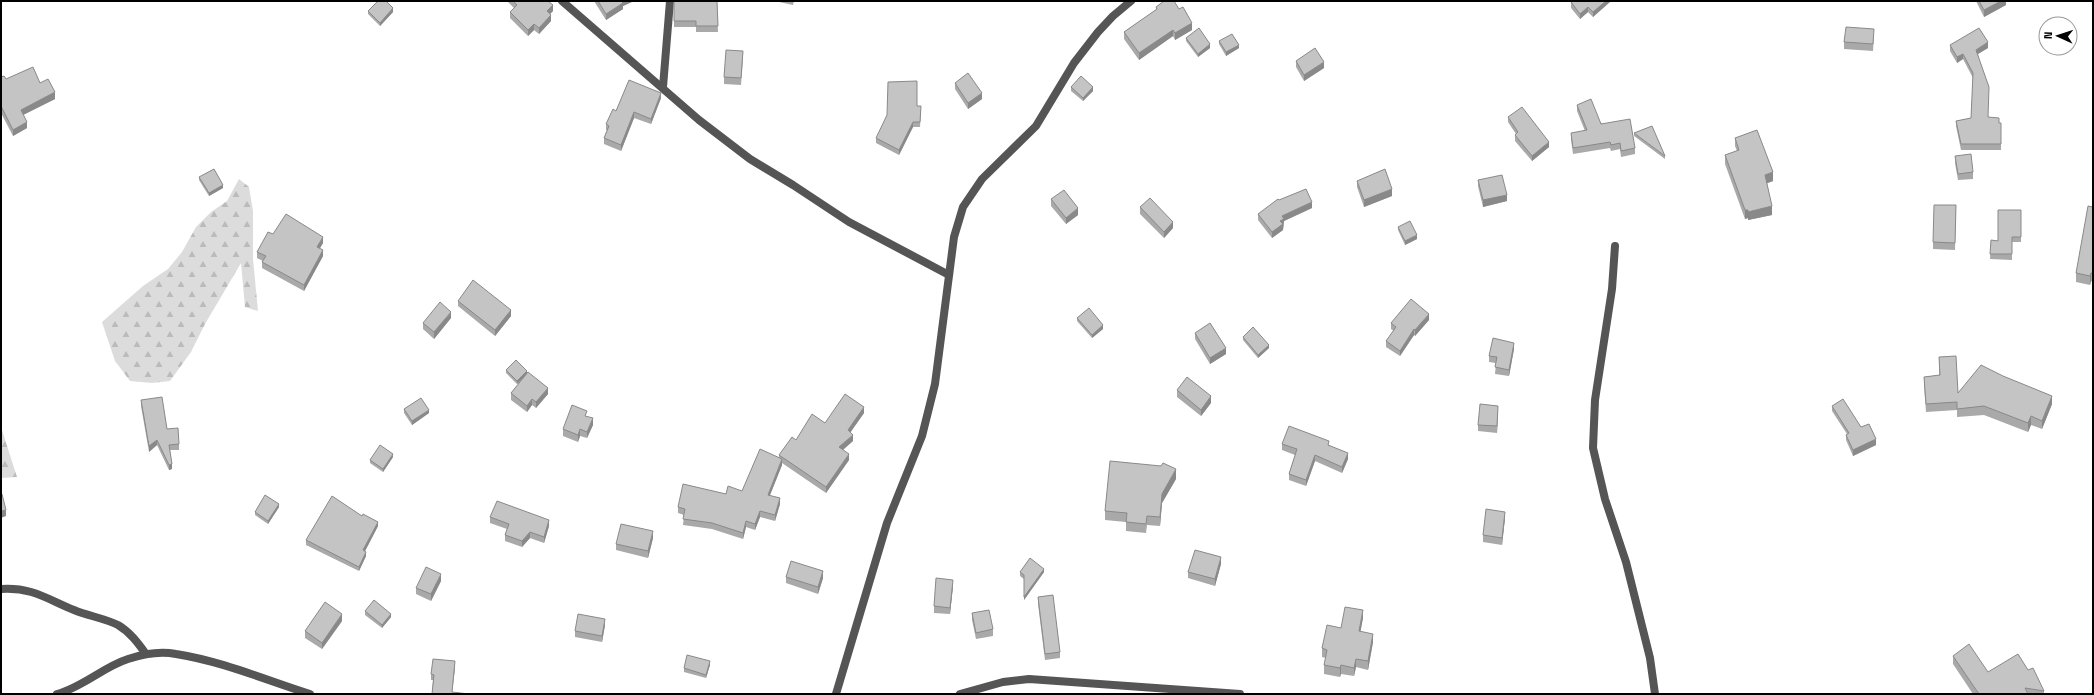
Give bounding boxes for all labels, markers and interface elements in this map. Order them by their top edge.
north arrow [2038,16,2078,56]
text: N [2041,31,2055,40]

